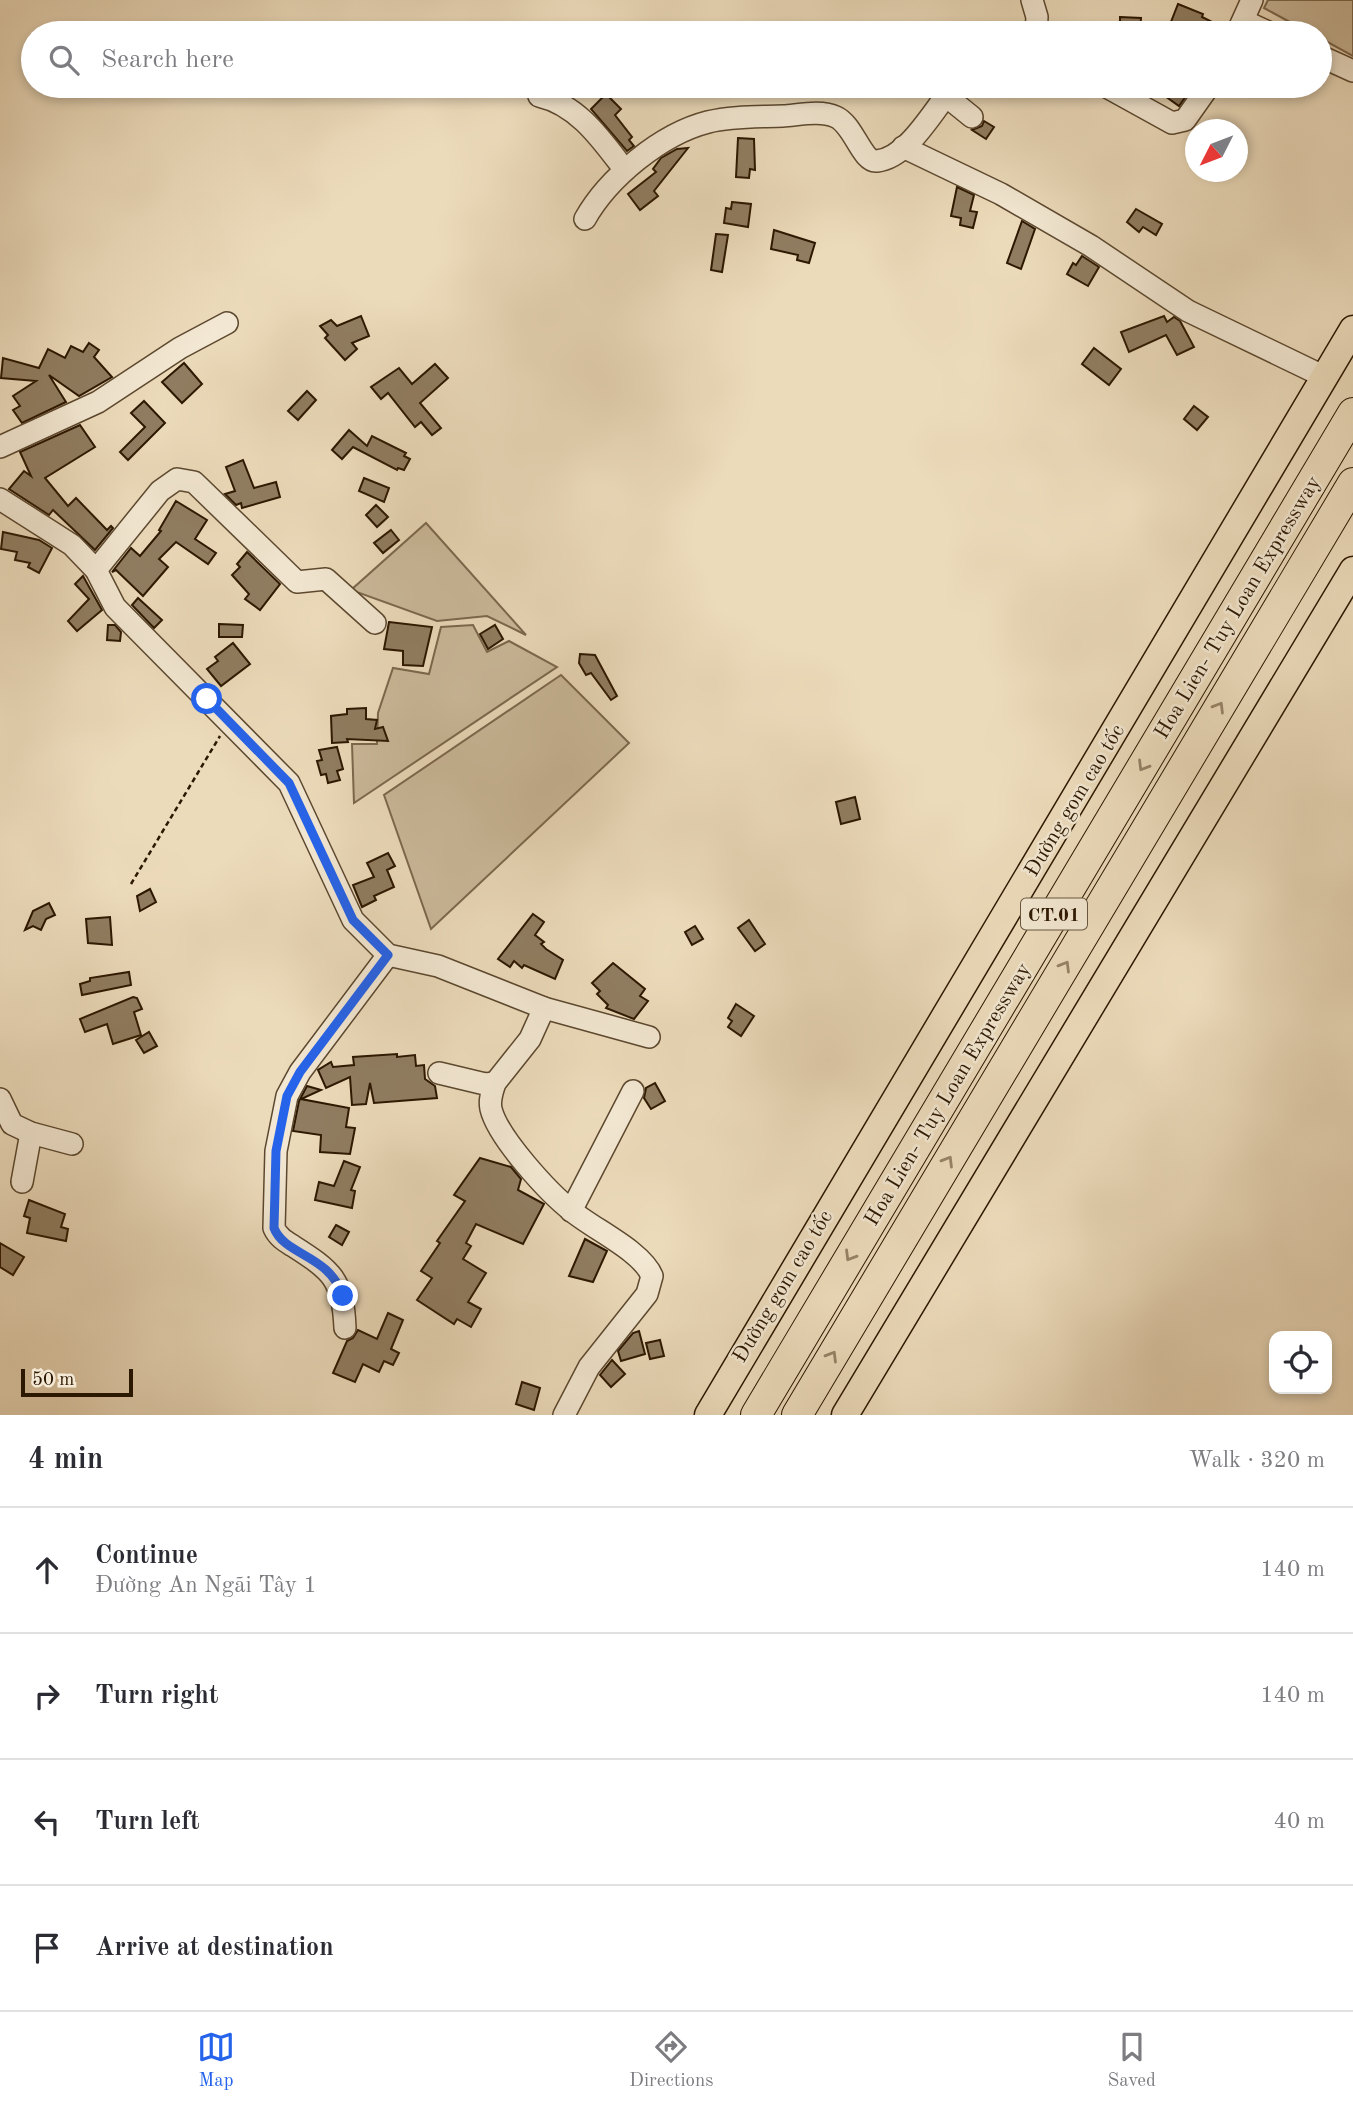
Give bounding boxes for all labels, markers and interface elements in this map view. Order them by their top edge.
search box [21,21,1332,98]
icon: search [45,41,83,79]
text: Search here [101,47,234,73]
north arrow [1185,119,1248,182]
street label: Hoa Lien- Tuy Loan Expressway [1151,473,1325,743]
route start [191,683,222,714]
one-way arrow [1211,702,1224,715]
street label: Đường gom cao tốc [1021,721,1129,880]
one-way arrow [1138,758,1151,771]
road number: CT.01 [1021,898,1087,930]
street label: Hoa Lien- Tuy Loan Expressway [861,960,1035,1230]
one-way arrow [1057,960,1070,973]
one-way arrow [940,1156,953,1169]
street label: Đường gom cao tốc [729,1207,837,1366]
one-way arrow [845,1248,858,1261]
route end [327,1280,358,1311]
map controls [1269,1331,1332,1394]
button: locate [1269,1331,1332,1394]
one-way arrow [823,1351,836,1364]
scale bar [21,1366,133,1398]
text: 50 m [32,1371,74,1390]
text: 4 min [28,1445,103,1475]
text: Walk · 320 m [1189,1449,1325,1472]
text: Continue [95,1543,198,1569]
icon: ahead [28,1551,66,1589]
text: 140 m [1260,1558,1325,1581]
text: Đường An Ngãi Tây 1 [95,1574,317,1597]
icon: right [28,1677,66,1715]
text: Turn right [95,1683,218,1709]
text: 140 m [1260,1684,1325,1707]
icon: left [28,1803,66,1841]
text: Turn left [95,1809,200,1835]
text: 40 m [1274,1810,1325,1833]
icon: arrive [28,1929,66,1967]
text: Arrive at destination [95,1935,334,1961]
tab: Map [197,2028,235,2093]
tab: Directions [629,2028,714,2093]
tab: Saved [1108,2028,1156,2093]

